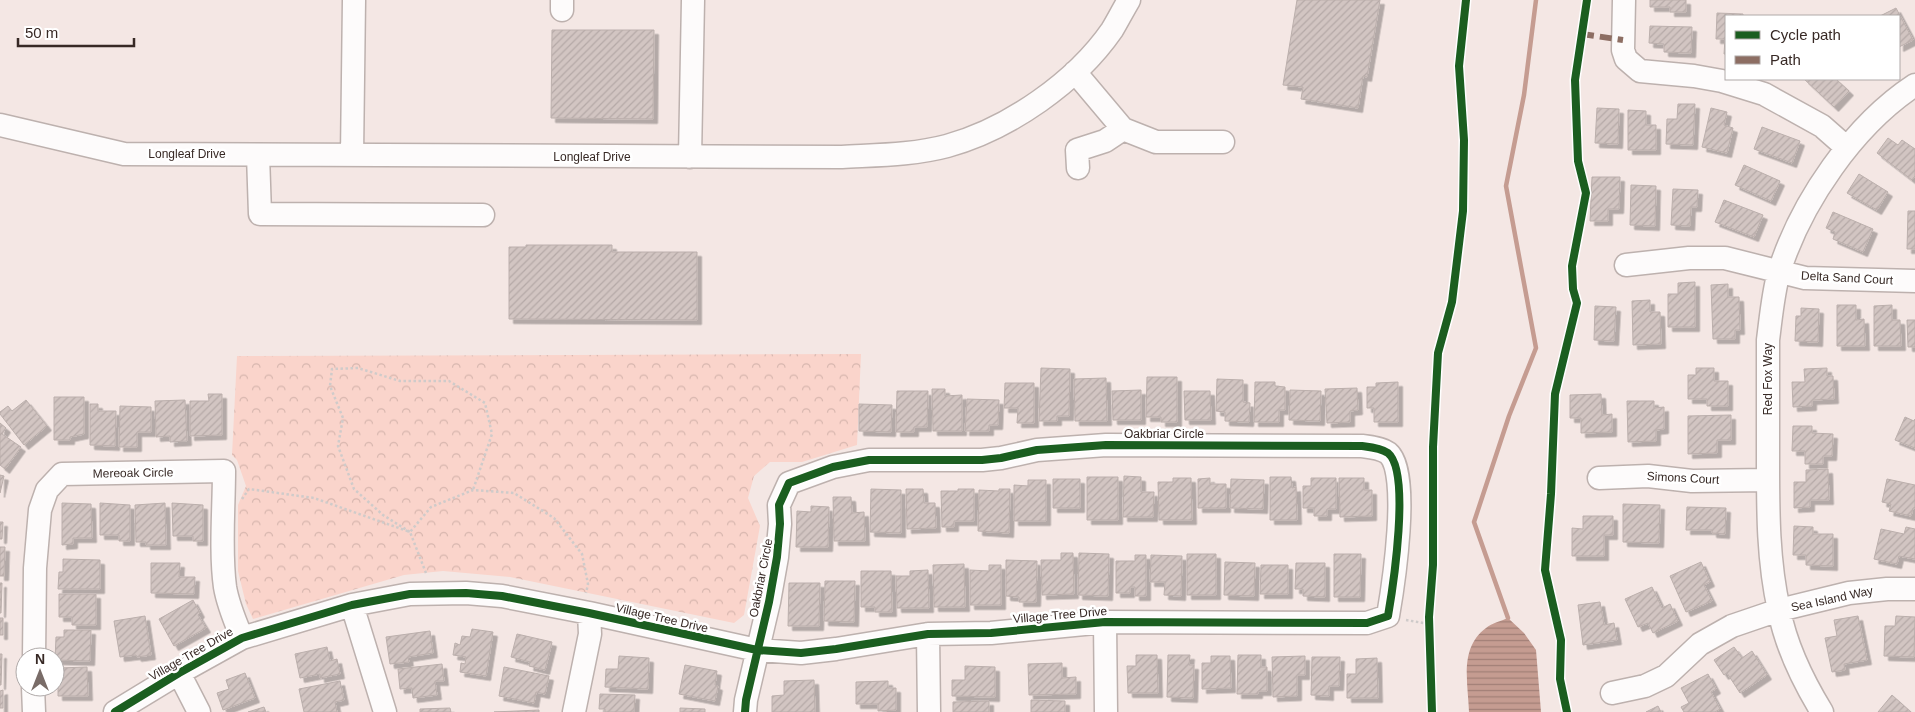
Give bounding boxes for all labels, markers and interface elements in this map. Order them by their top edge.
scale bar [18,15,134,47]
legend [1725,15,1900,80]
text: 50 m [25,24,58,41]
text: Cycle path [1770,26,1841,43]
text: Path [1770,51,1801,68]
street label: Longleaf Drive [148,147,226,161]
street label: Longleaf Drive [553,150,631,164]
street label: Delta Sand Court [1801,269,1894,287]
street label: Red Fox Way [1761,343,1775,415]
street label: Oakbriar Circle [1124,427,1204,441]
street label: Mereoak Circle [93,465,174,481]
street label: Simons Court [1646,469,1720,487]
street label: Oakbriar Circle [746,537,776,619]
street label: Sea Island Way [1790,583,1874,615]
street label: Village Tree Drive [614,601,710,636]
street label: Village Tree Drive [1012,604,1108,626]
street label: Village Tree Drive [147,624,236,684]
north arrow [15,647,65,697]
text: N [35,651,45,667]

